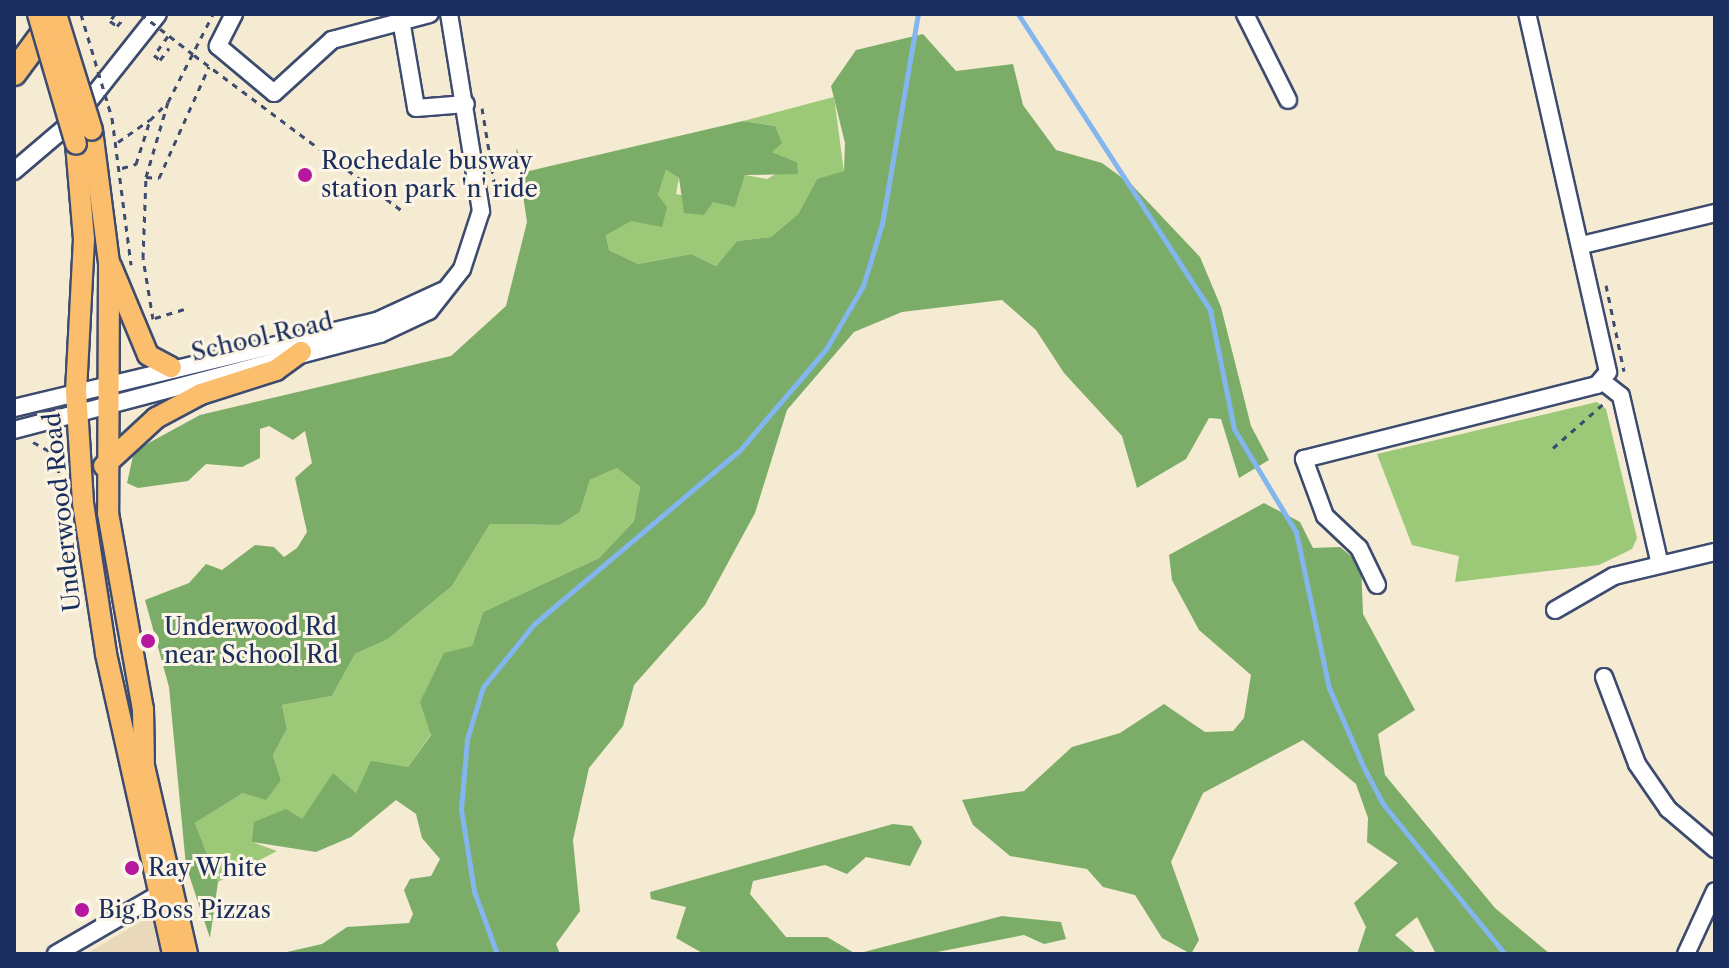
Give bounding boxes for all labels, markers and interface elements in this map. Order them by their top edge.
place label: Rochedale busway station park 'n' ride [321,147,539,203]
marker: Rochedale busway station park 'n' ride [296,166,314,184]
street label: School Road [188,307,336,367]
street label: Underwood Road [37,411,87,613]
place label: Underwood Rd near School Rd [164,613,339,669]
marker: Underwood Rd near School Rd [139,632,157,650]
place label: Ray White [148,854,269,882]
marker: Ray White [123,859,141,877]
place label: Big Boss Pizzas [98,896,271,924]
marker: Big Boss Pizzas [73,901,91,919]

